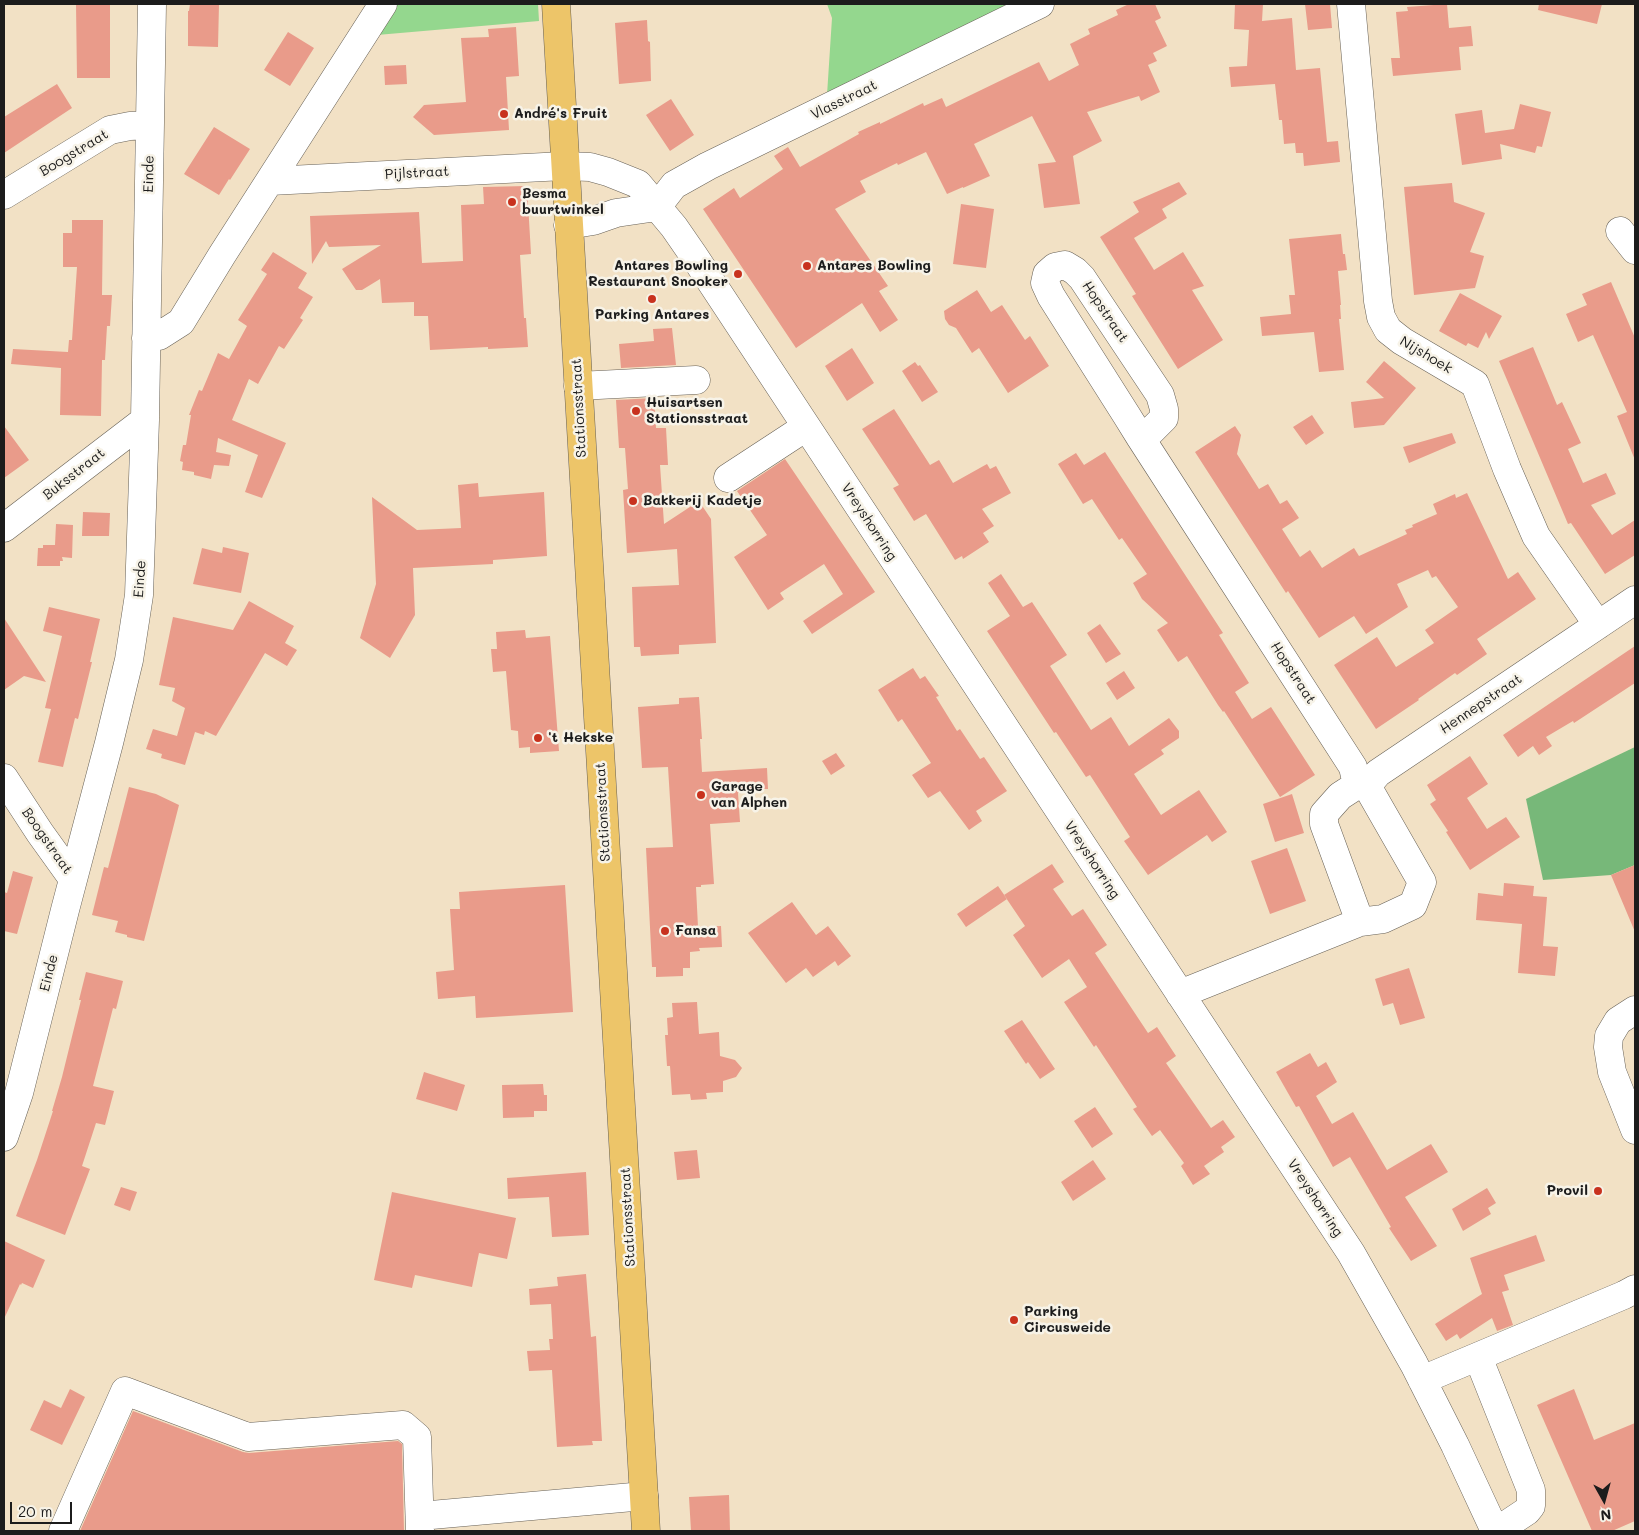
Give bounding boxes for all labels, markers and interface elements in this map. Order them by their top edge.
street label: Vlasstraat [808,77,880,123]
place label: André's Fruit [514,106,607,122]
marker: André's Fruit [498,108,510,120]
street label: Boogstraat [37,126,111,180]
street label: Einde [140,155,158,193]
street label: Pijlstraat [384,163,450,183]
place label: Besma buurtwinkel [522,186,604,218]
marker: Besma buurtwinkel [506,196,518,208]
place label: Antares Bowling Restaurant Snooker [588,258,728,290]
place label: Antares Bowling [817,258,931,274]
marker: Antares Bowling [801,260,813,272]
marker: Antares Bowling Restaurant Snooker [732,268,744,280]
street label: Hopstraat [1078,278,1132,346]
marker: Parking Antares [646,293,658,305]
place label: Parking Antares [595,307,709,323]
street label: Nijshoek [1397,333,1455,377]
street label: Stationsstraat [568,358,590,458]
place label: Huisartsen Stationsstraat [646,395,748,428]
marker: Huisartsen Stationsstraat [630,405,642,417]
street label: Buksstraat [40,445,108,503]
street label: Vreyshorring [838,480,900,564]
place label: Bakkerij Kadetje [643,493,762,509]
marker: Bakkerij Kadetje [627,495,639,507]
street label: Einde [130,560,150,598]
street label: Hopstraat [1267,639,1319,707]
street label: Hennepstraat [1437,670,1525,738]
place label: 't Hekske [548,730,613,746]
marker: 't Hekske [532,732,544,744]
street label: Stationsstraat [592,762,614,862]
place label: Garage van Alphen [711,779,787,812]
marker: Garage van Alphen [695,789,707,801]
street label: Boogstraat [18,805,76,877]
street label: Vreyshorring [1061,818,1123,902]
place label: Fansa [675,923,716,939]
marker: Fansa [659,925,671,937]
street label: Einde [36,953,62,993]
street label: Vreyshorring [1284,1156,1346,1240]
street label: Stationsstraat [617,1167,639,1267]
place label: Provil [1547,1183,1588,1199]
marker: Provil [1592,1185,1604,1197]
place label: Parking Circusweide [1024,1304,1111,1336]
marker: Parking Circusweide [1008,1314,1020,1326]
north arrow [1579,1475,1629,1525]
scale bar [12,1492,75,1524]
text: 20 m [18,1501,52,1521]
text: N [1599,1505,1612,1525]

